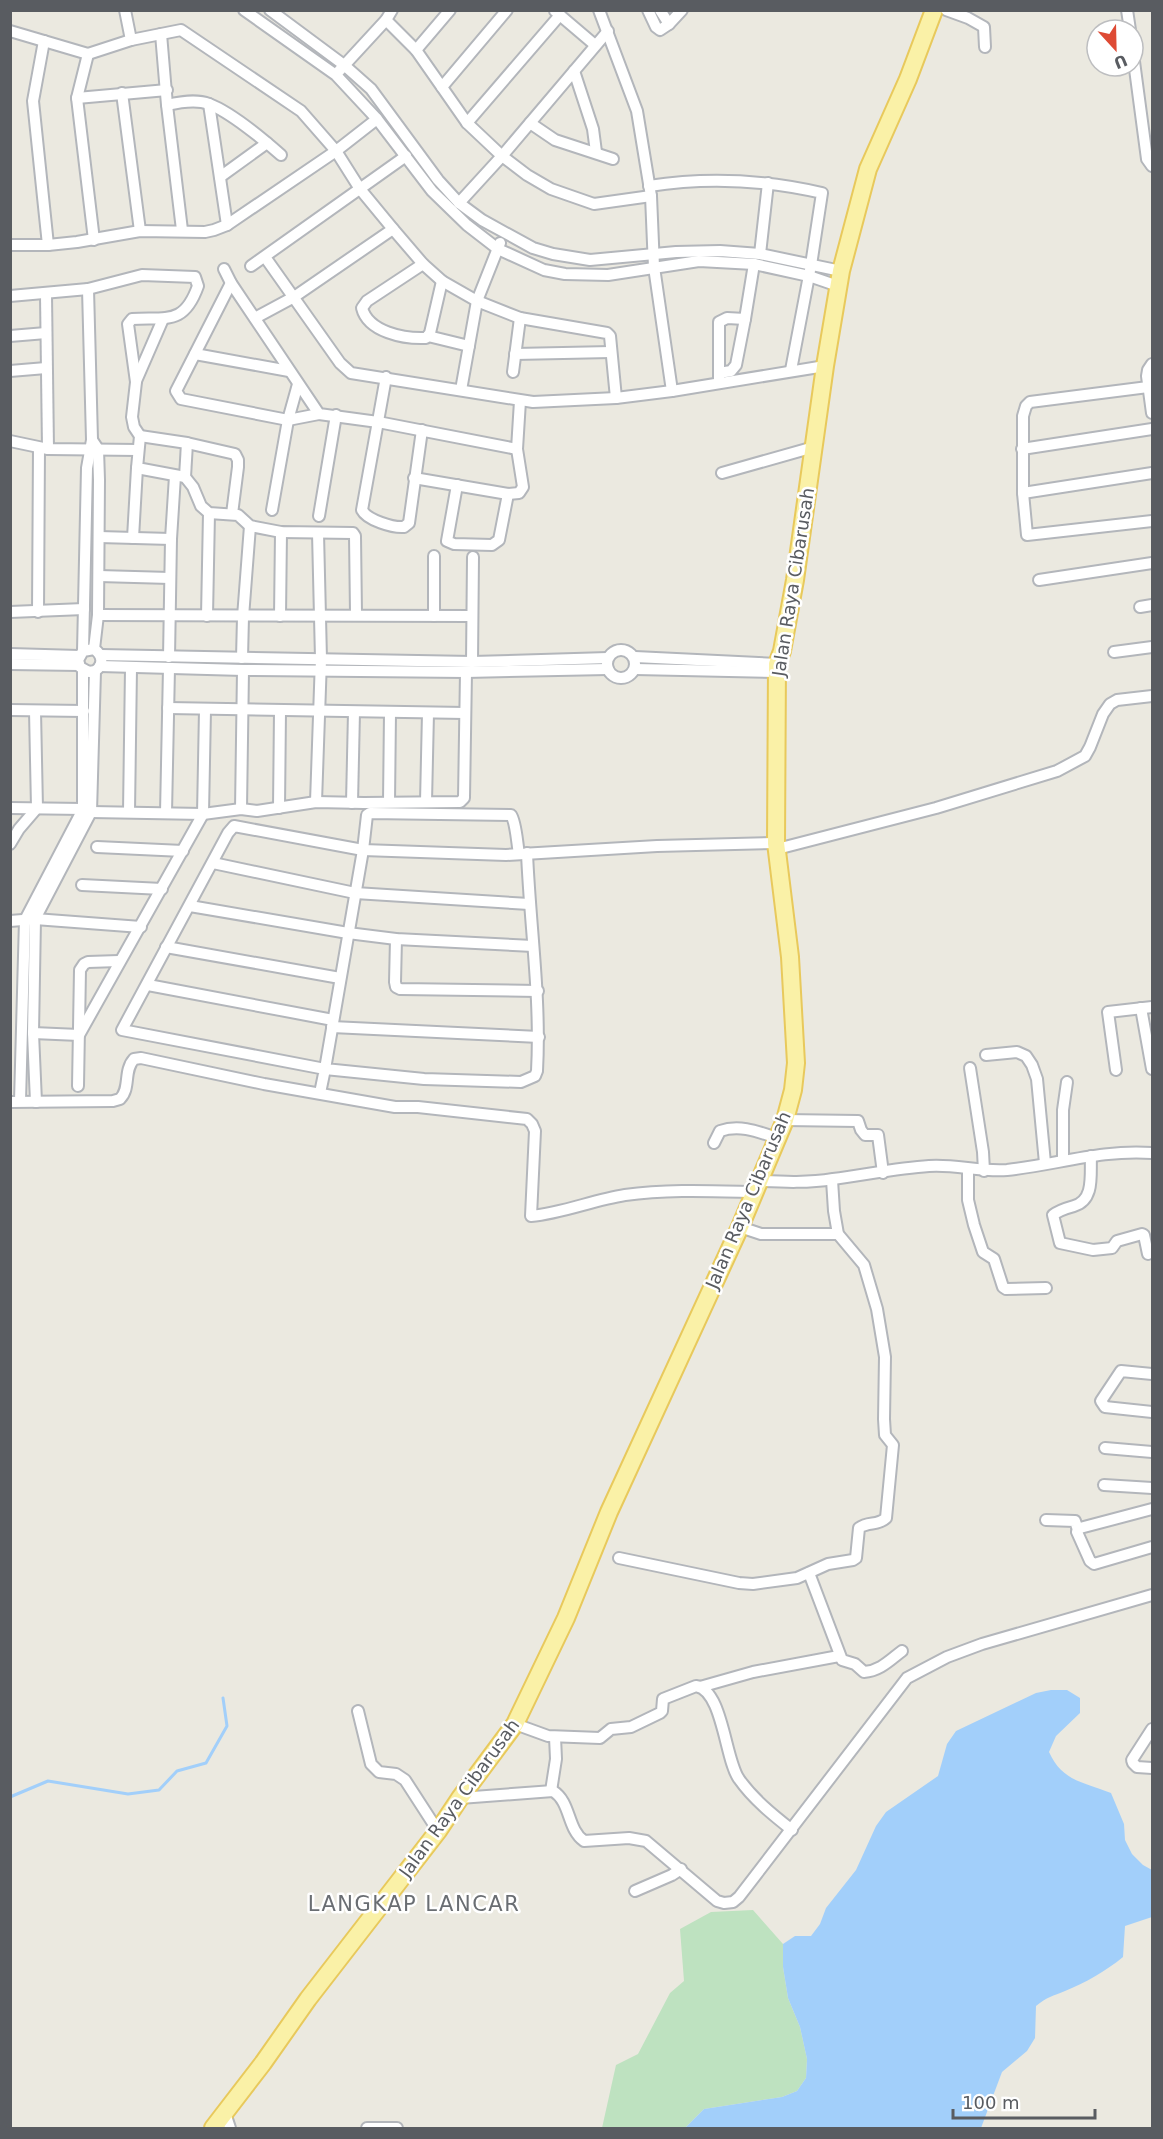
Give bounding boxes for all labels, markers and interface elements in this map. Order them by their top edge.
north arrow [1085,18,1145,78]
text: U [1111,50,1130,73]
street label: Jalan Raya Cibarusah [768,486,818,679]
street label: Jalan Raya Cibarusah [701,1108,795,1293]
street label: Jalan Raya Cibarusah [394,1715,524,1882]
district label: LANGKAP LANCAR [308,1892,520,1916]
scale bar [953,2082,1096,2120]
text: 100 m [962,2092,1020,2113]

